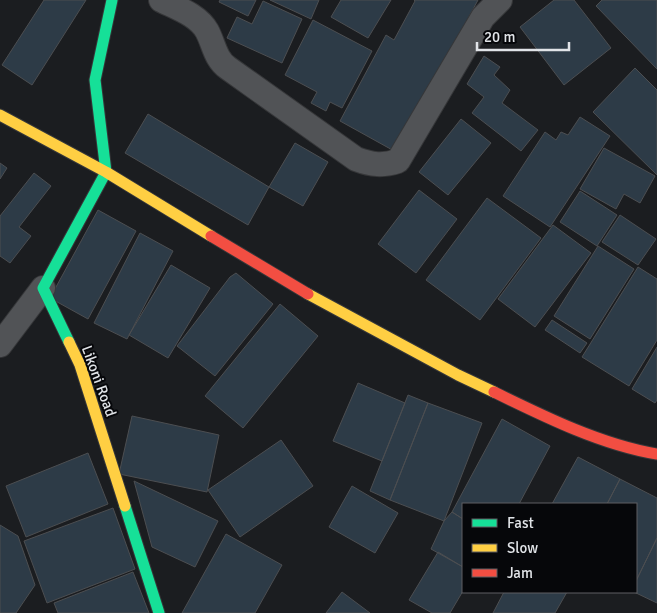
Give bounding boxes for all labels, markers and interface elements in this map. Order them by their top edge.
scale bar [477,20,570,52]
text: 20 m [484,28,515,46]
street label: Likoni Road [78,343,120,419]
legend [462,503,637,593]
text: Fast [507,514,534,532]
text: Slow [507,539,538,557]
text: Jam [507,564,533,582]

